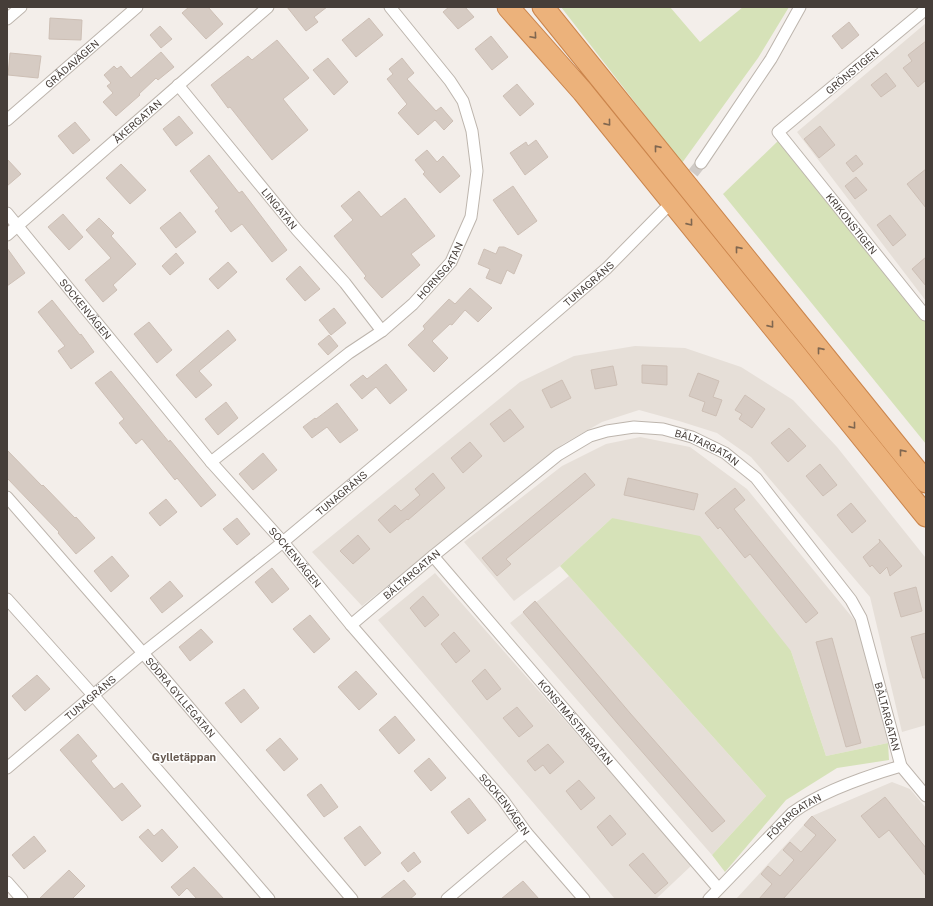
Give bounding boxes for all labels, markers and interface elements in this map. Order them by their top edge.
one-way arrow [529,31,536,39]
street label: GRÅDAVÄGEN [43,37,101,90]
street label: GRÖNSTIGEN [823,45,881,97]
street label: ÅKERGATAN [111,97,164,146]
one-way arrow [603,118,610,125]
one-way arrow [654,146,661,153]
street label: LINGATAN [259,186,300,232]
street label: KRIKONSTIGEN [824,191,880,257]
one-way arrow [685,219,692,226]
street label: HORNSGATAN [414,240,465,302]
one-way arrow [736,247,743,254]
street label: TUNAGRÄNS [561,258,617,309]
street label: SOCKENVÄGEN [57,276,114,342]
one-way arrow [767,320,774,327]
one-way arrow [818,348,825,355]
one-way arrow [848,421,855,428]
street label: BÄLTARGATAN [673,427,742,468]
one-way arrow [899,449,906,456]
street label: TUNAGRÄNS [314,468,370,518]
street label: SOCKENVÄGEN [266,525,324,590]
street label: BÄLTARGATAN [381,547,442,602]
street label: SÖDRA GYLLEGATAN [143,655,218,740]
street label: TUNAGRÄNS [62,673,118,722]
street label: KONSTMÄSTARGATAN [536,677,616,767]
street label: BÄLTARGATAN [873,681,903,752]
district label: Gylletäppan [152,751,216,763]
street label: SOCKENVÄGEN [477,771,532,837]
street label: FÖRARGATAN [764,791,823,842]

